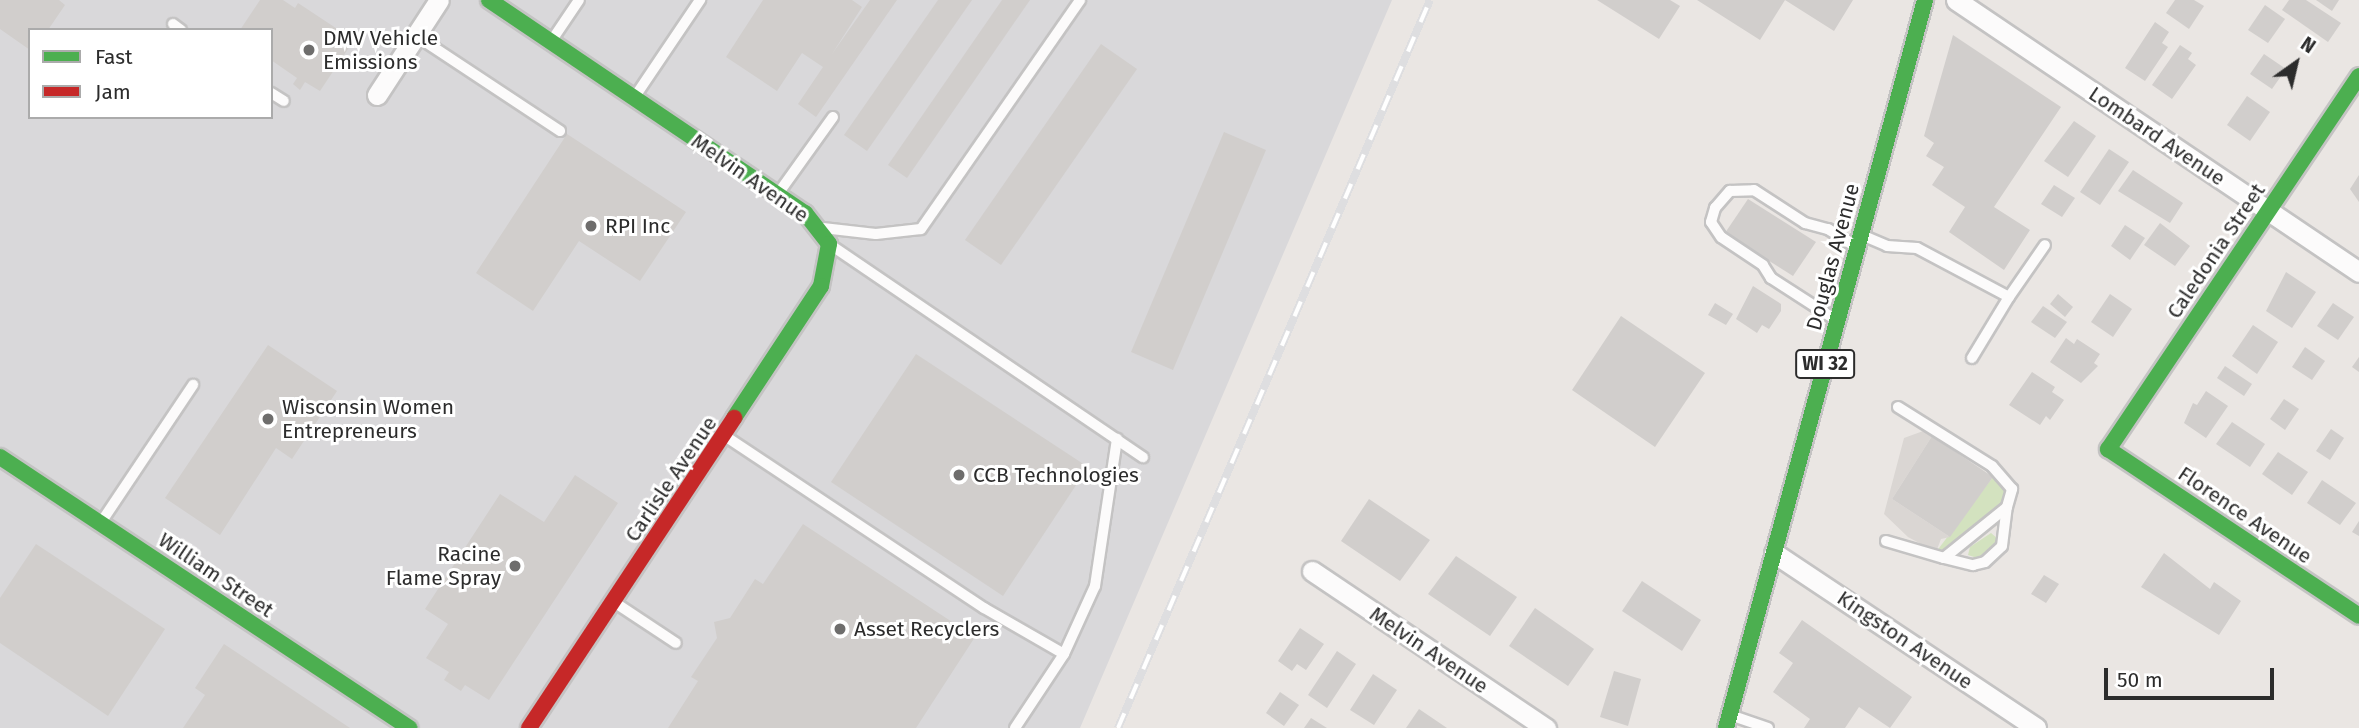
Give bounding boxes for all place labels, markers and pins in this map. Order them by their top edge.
place label: DMV Vehicle Emissions [323,25,438,75]
marker: DMV Vehicle Emissions [301,42,317,58]
place label: RPI Inc [605,213,670,239]
marker: RPI Inc [583,218,599,234]
place label: Wisconsin Women Entrepreneurs [282,394,454,444]
marker: Wisconsin Women Entrepreneurs [260,411,276,427]
place label: CCB Technologies [973,462,1139,488]
marker: CCB Technologies [951,467,967,483]
place label: Racine Flame Spray [386,541,501,591]
marker: Racine Flame Spray [507,558,523,574]
place label: Asset Recyclers [854,616,999,642]
marker: Asset Recyclers [832,621,848,637]

